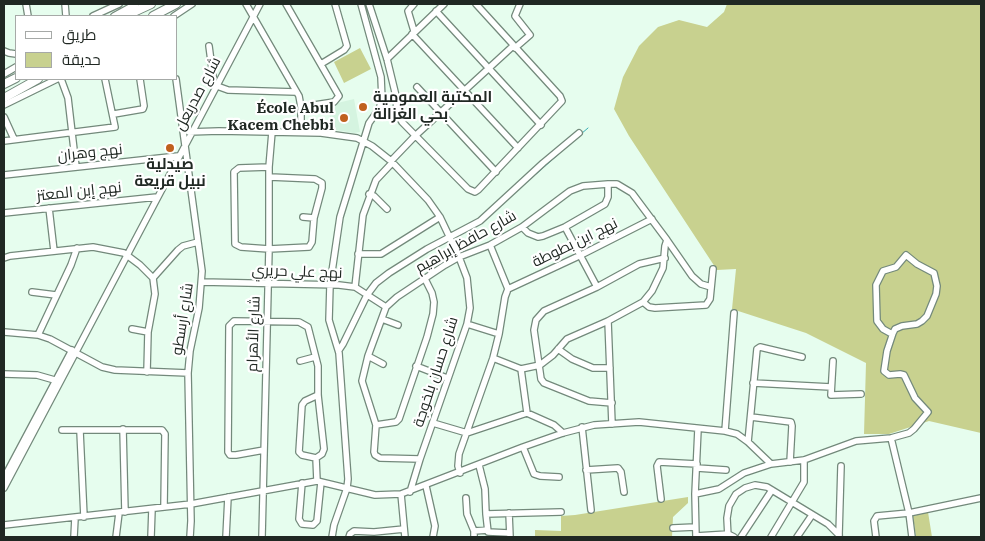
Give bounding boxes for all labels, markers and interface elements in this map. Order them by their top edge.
legend [15,15,178,80]
text: طريق [62,25,96,44]
text: حديقة [62,50,101,69]
street label: شارع صدربعل [171,54,225,134]
place label: المكتبة العمومية بحي الغزالة [373,89,492,124]
place label: École Abul Kacem Chebbi [227,100,334,135]
marker: المكتبة العمومية بحي الغزالة [357,101,369,113]
marker: École Abul Kacem Chebbi [338,112,350,124]
street label: نهج وهران [57,141,123,165]
marker: صيدلية نبيل قريعة [164,142,176,154]
place label: صيدلية نبيل قريعة [134,156,206,191]
street label: نهج إبن المعتز [36,179,122,205]
street label: شارع حافظ إبراهيم [412,207,520,277]
street label: نهج ابن بطوطة [529,215,621,271]
street label: نهج علي حريري [251,261,343,283]
street label: شارع أرسطو [168,282,198,356]
street label: شارع الأهرام [244,296,264,372]
street label: شارع حسان بلخوجة [410,315,462,429]

